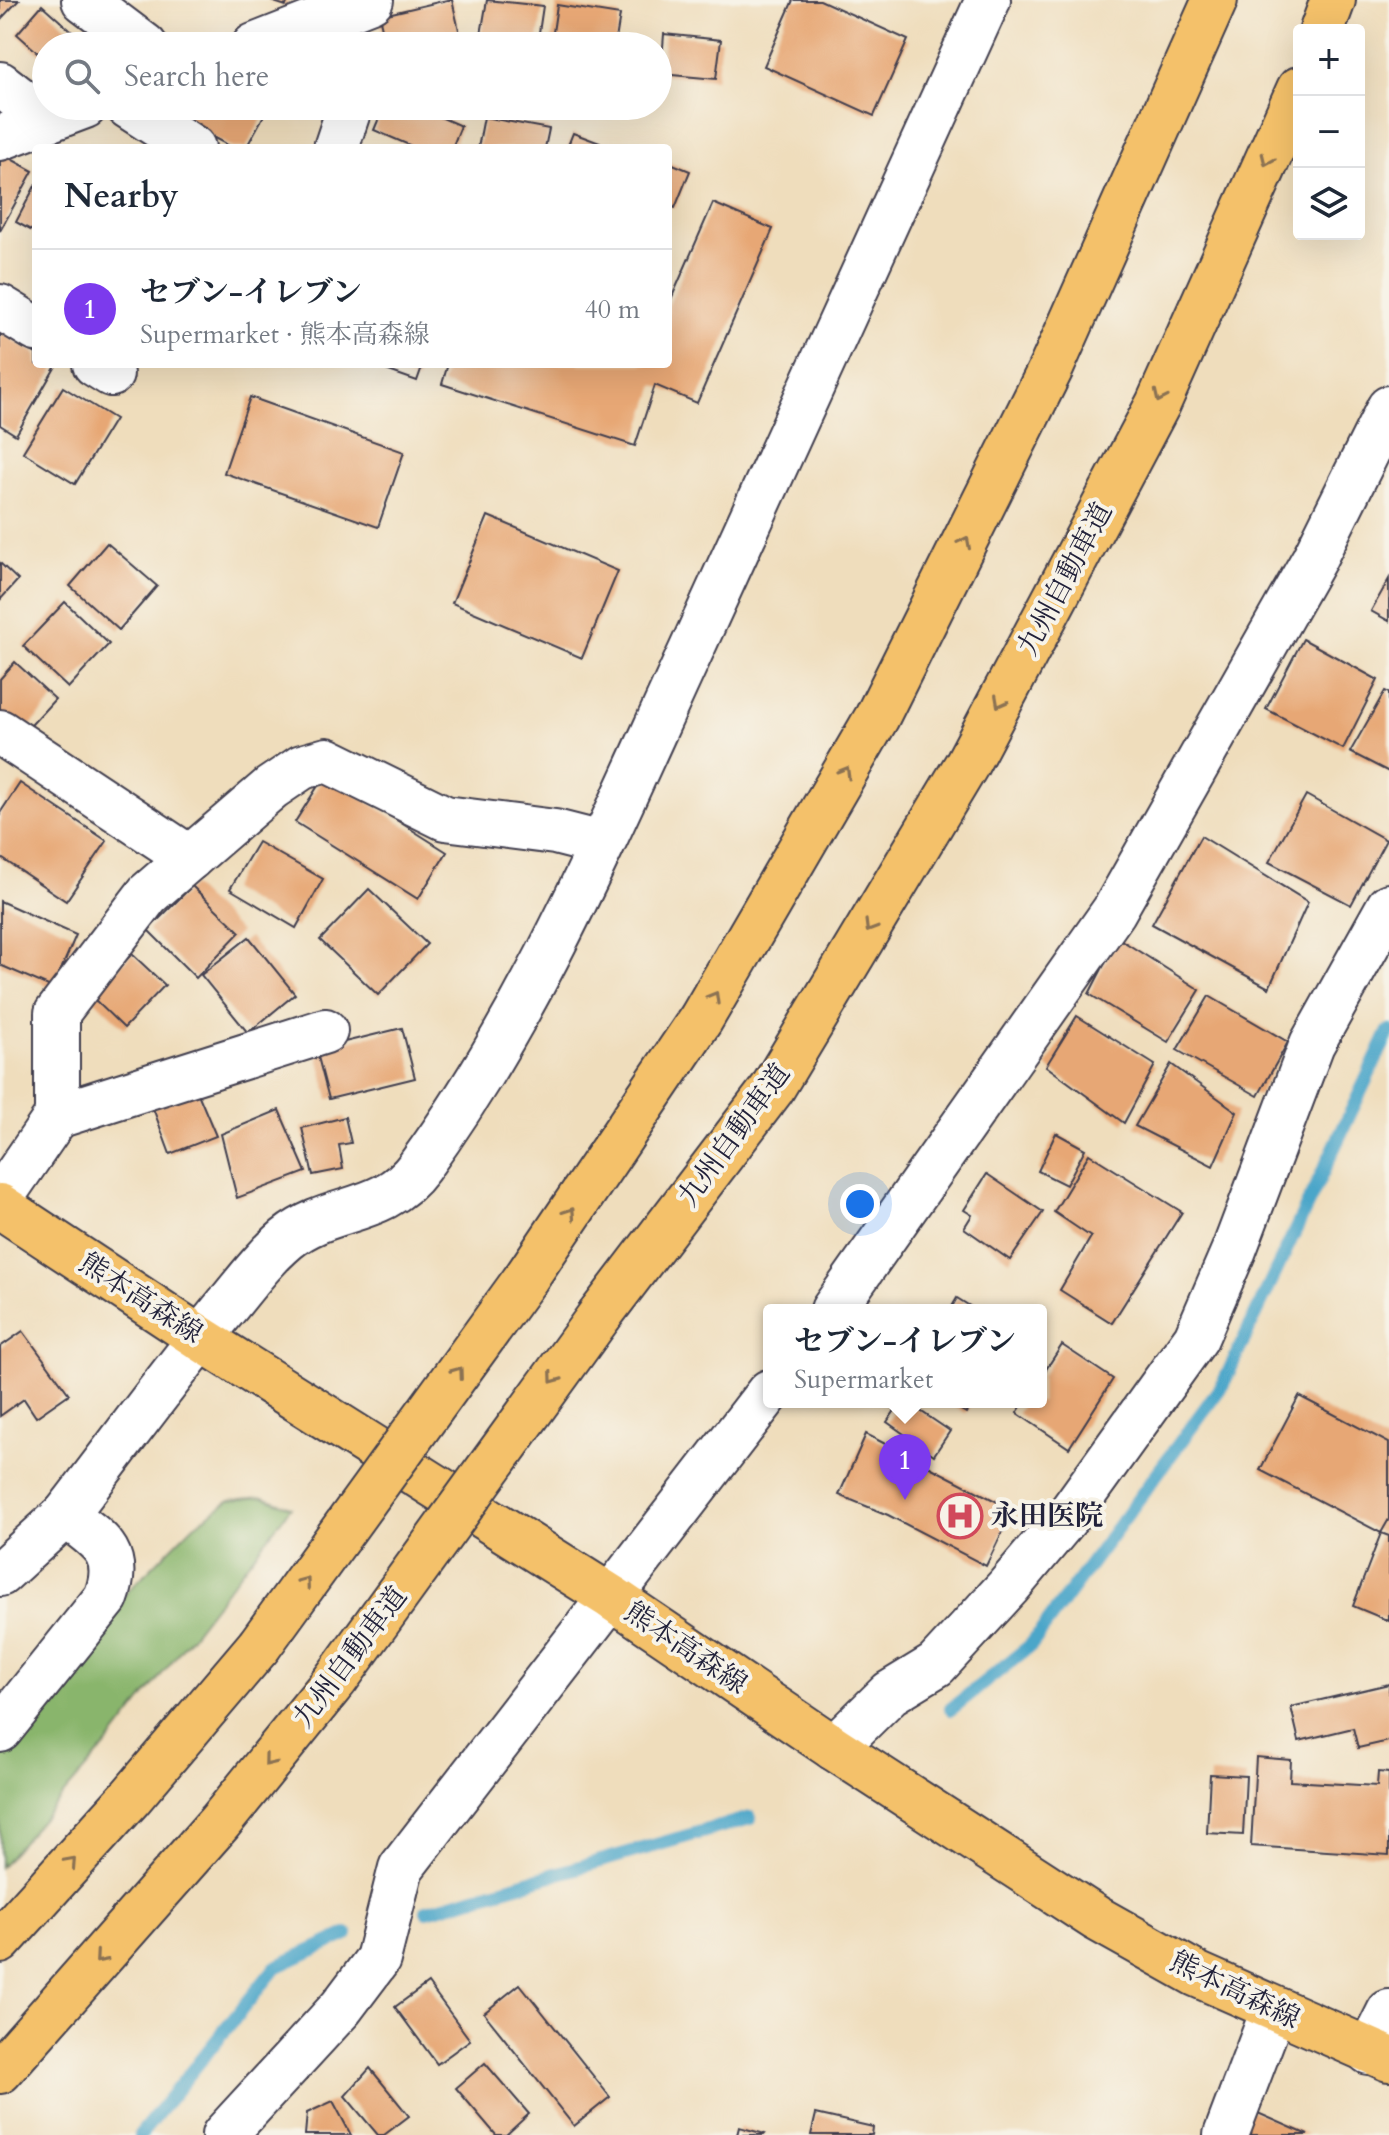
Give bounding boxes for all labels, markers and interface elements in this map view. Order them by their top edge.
map controls [1293,24,1365,240]
button: + [1293,24,1365,96]
search box [32,32,672,120]
icon: search [60,54,104,98]
text: Search here [124,56,269,97]
button: − [1293,96,1365,168]
one-way arrow [1261,152,1277,167]
button: layers [1293,168,1365,240]
text: Nearby [64,173,179,219]
text: セブン-イレブン [140,272,362,313]
text: 1 [83,292,97,327]
text: 40 m [584,292,640,327]
text: Supermarket · 熊本高森線 [140,317,430,352]
one-way arrow [1154,389,1170,404]
street label: 九州自動車道 [1009,496,1121,662]
one-way arrow [955,535,970,550]
one-way arrow [994,693,1009,708]
one-way arrow [835,766,851,781]
one-way arrow [864,918,879,933]
one-way arrow [704,991,720,1006]
street label: 九州自動車道 [669,1056,799,1214]
your location [840,1184,880,1224]
one-way arrow [560,1208,575,1222]
street label: 熊本高森線 [72,1244,210,1352]
popup [763,1304,1047,1408]
text: セブン-イレブン [794,1321,1016,1362]
text: Supermarket [794,1362,933,1397]
one-way arrow [448,1366,462,1381]
one-way arrow [549,1370,564,1384]
pin: 1 [879,1434,931,1500]
hospital icon: 永田医院 [936,1492,984,1540]
place label: 永田医院 [991,1497,1103,1535]
one-way arrow [295,1577,310,1591]
street label: 九州自動車道 [284,1578,416,1736]
street label: 熊本高森線 [617,1593,755,1703]
one-way arrow [265,1752,279,1767]
one-way arrow [62,1857,76,1872]
street label: 熊本高森線 [1164,1942,1306,2038]
one-way arrow [95,1949,109,1964]

